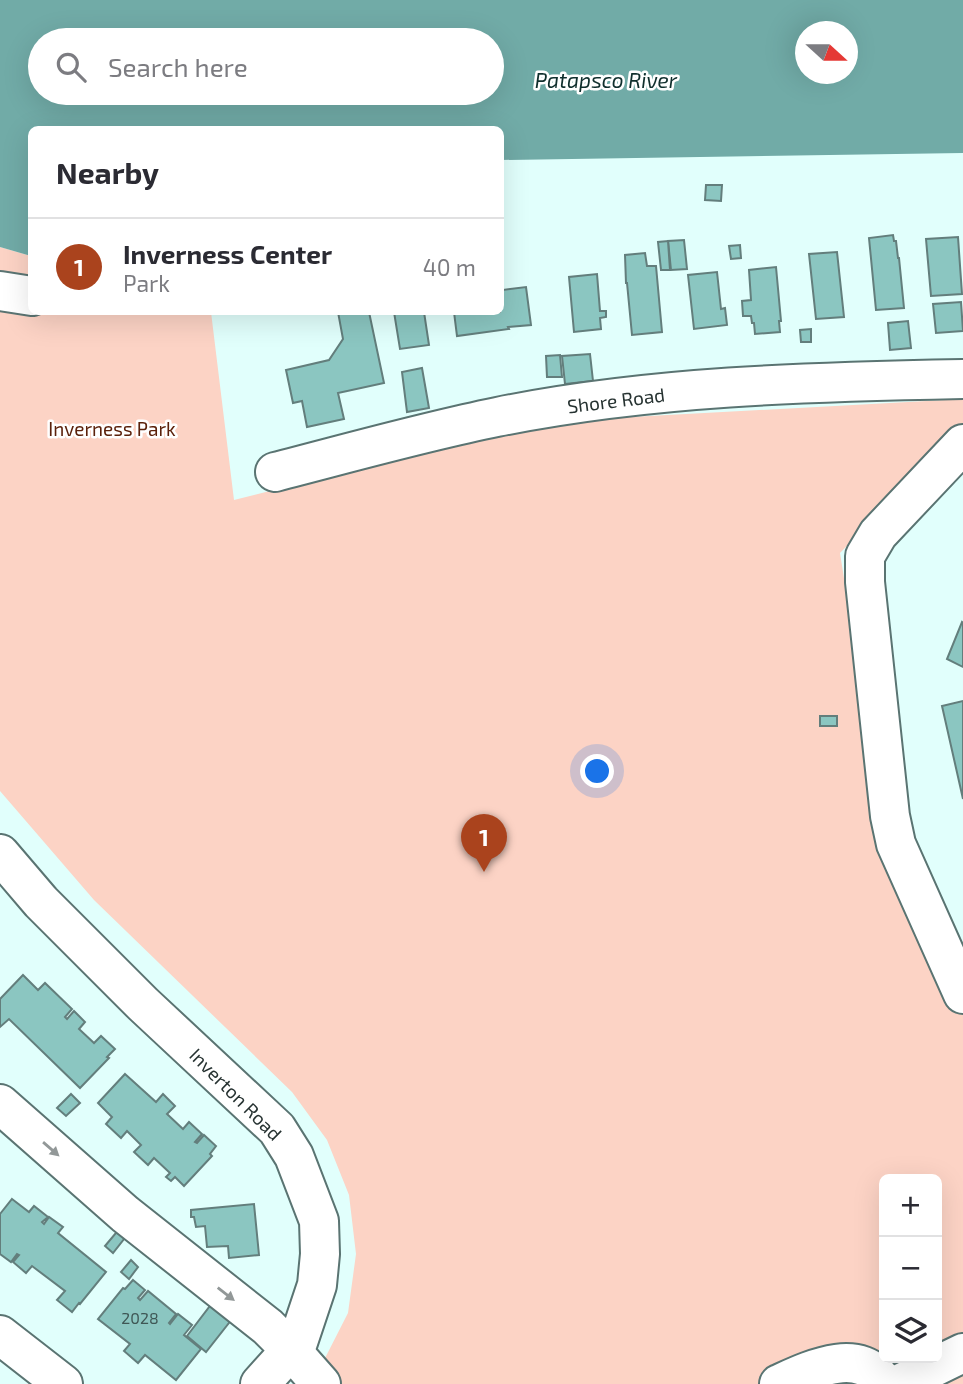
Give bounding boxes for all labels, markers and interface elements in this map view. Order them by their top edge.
north arrow [795,21,858,84]
search box [28,28,504,105]
icon: search [52,48,90,86]
text: Search here [108,51,248,82]
water label: Patapsco River [535,67,678,92]
text: Nearby [56,154,159,190]
text: Inverness Center [123,238,332,269]
text: 1 [74,253,84,281]
text: 40 m [423,253,476,281]
text: Park [123,269,170,297]
street label: Shore Road [566,383,666,417]
park label: Inverness Park [48,417,176,440]
your location [580,754,614,788]
pin: 1 [461,814,507,872]
street label: Inverton Road [185,1043,287,1145]
one-way arrow [42,1141,60,1157]
map controls [879,1174,942,1363]
button: + [879,1174,942,1237]
button: − [879,1237,942,1300]
one-way arrow [218,1286,235,1301]
button: layers [879,1300,942,1363]
house number: 2028 [121,1308,159,1327]

